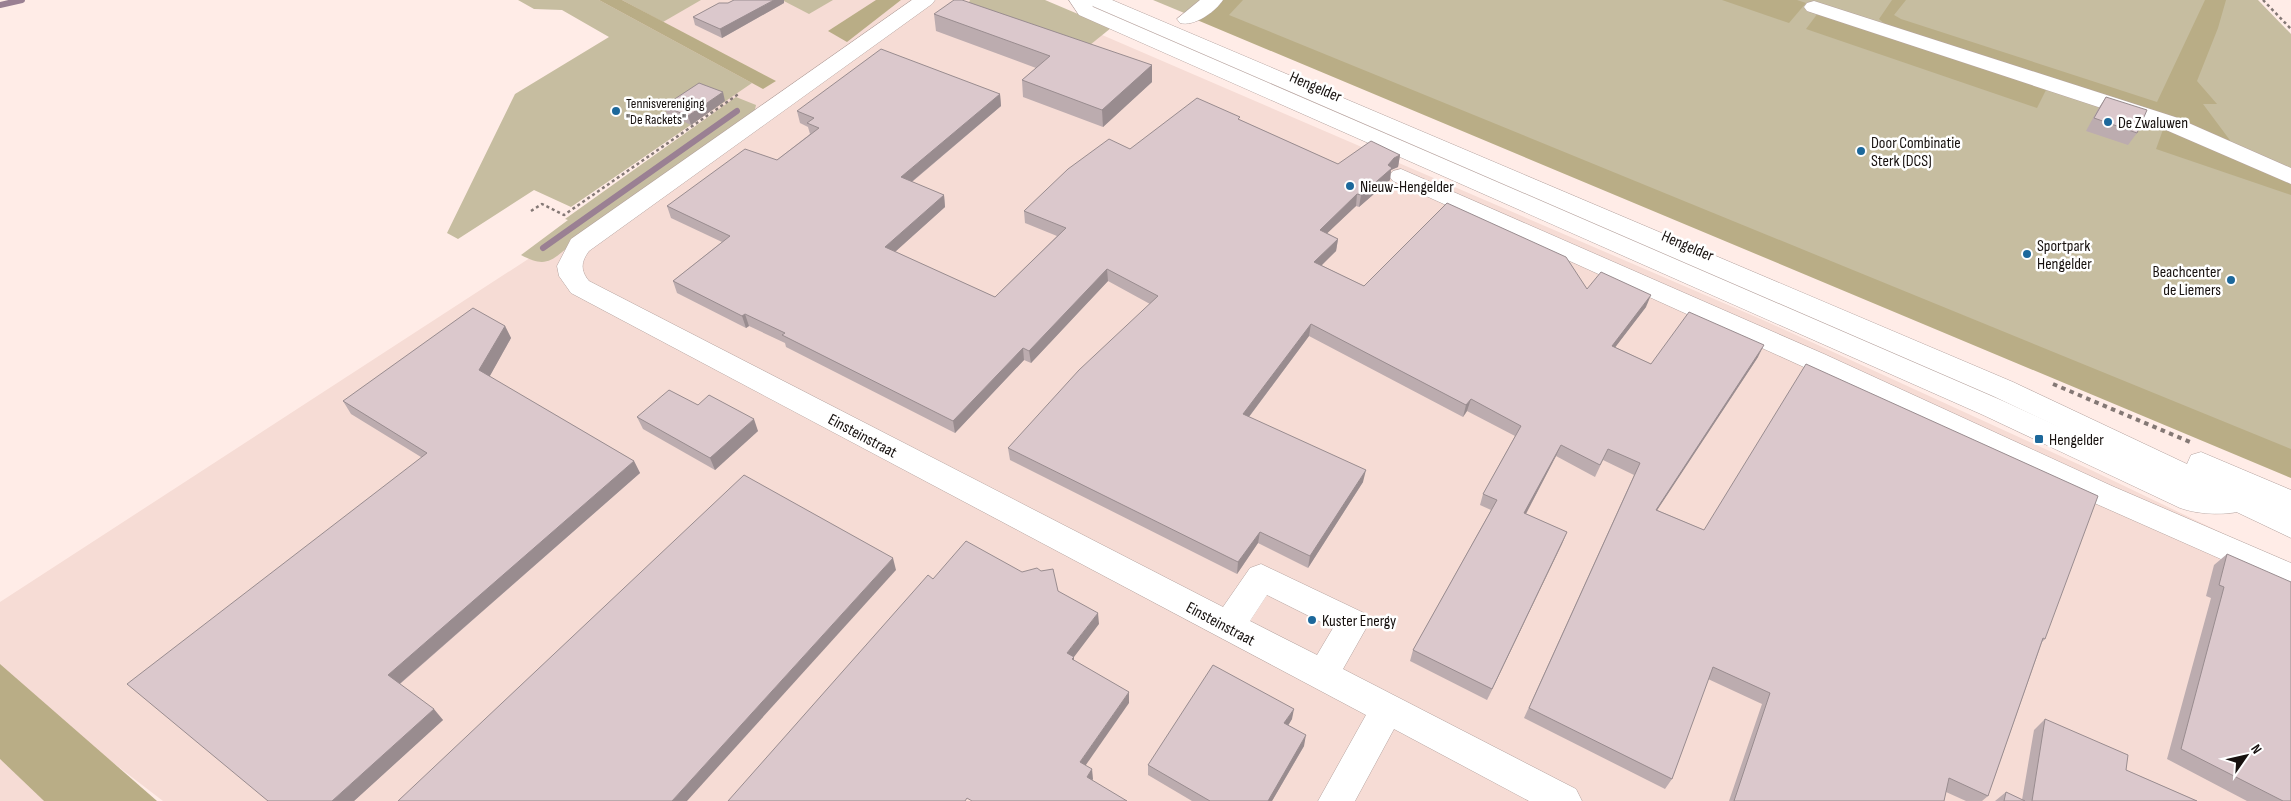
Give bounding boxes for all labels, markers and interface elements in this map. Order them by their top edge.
street label: Hengelder [1286,68,1345,107]
place label: Tennisvereniging "De Rackets" [626,95,705,128]
marker: Tennisvereniging "De Rackets" [610,105,622,117]
place label: De Zwaluwen [2118,114,2188,133]
marker: De Zwaluwen [2102,116,2114,128]
place label: Door Combinatie Sterk (DCS) [1871,134,1961,171]
marker: Door Combinatie Sterk (DCS) [1855,145,1867,157]
place label: Nieuw-Hengelder [1360,178,1454,197]
marker: Nieuw-Hengelder [1344,180,1356,192]
street label: Hengelder [1658,227,1717,266]
place label: Sportpark Hengelder [2037,237,2092,274]
marker: Sportpark Hengelder [2021,248,2033,260]
place label: Beachcenter de Liemers [2153,263,2221,300]
marker: Beachcenter de Liemers [2225,274,2237,286]
street label: Einsteinstraat [825,410,900,462]
place label: Hengelder [2049,431,2104,450]
marker: Hengelder [2033,433,2045,445]
street label: Einsteinstraat [1183,598,1258,650]
place label: Kuster Energy [1322,612,1396,631]
marker: Kuster Energy [1306,614,1318,626]
north arrow [2221,731,2271,781]
text: N [2247,741,2266,757]

